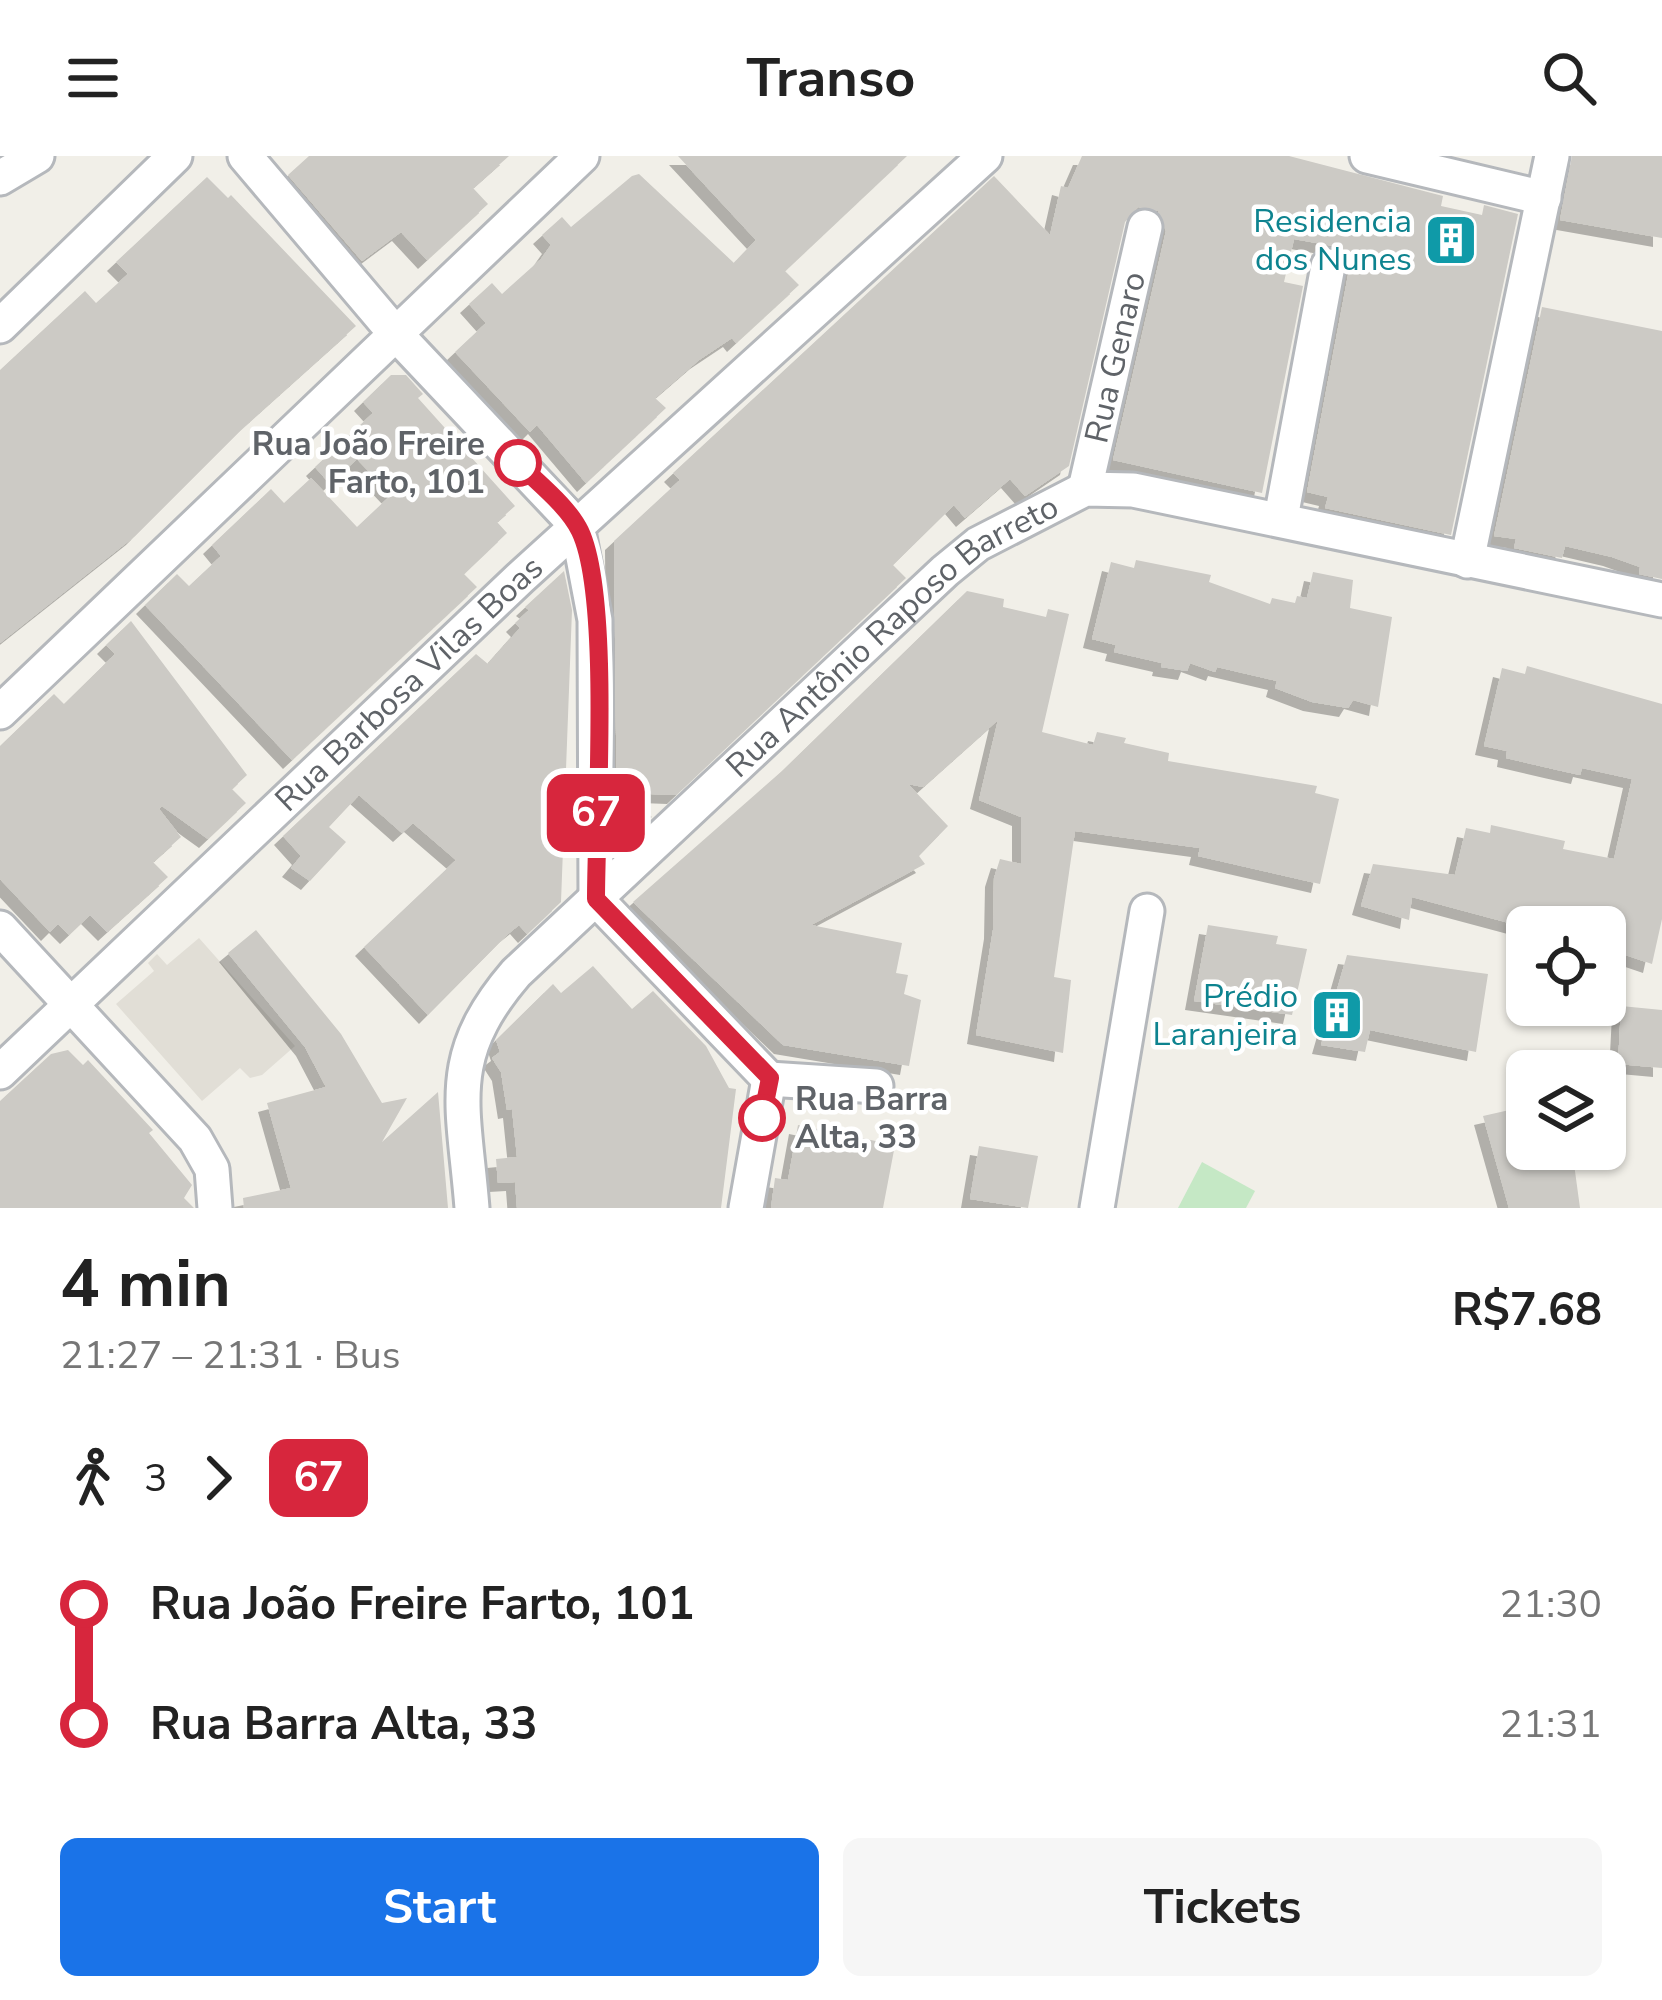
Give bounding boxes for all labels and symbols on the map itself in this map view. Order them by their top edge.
place label: Residencia dos Nunes [1253,199,1412,282]
building icon: Residencia dos Nunes [1423,212,1479,268]
street label: Rua Genaro [1074,267,1157,447]
place label: Rua João Freire Farto, 101 [252,422,485,505]
marker: Rua João Freire Farto, 101 [496,441,540,485]
street label: Rua Antônio Raposo Barreto [716,484,1066,788]
street label: Rua Barbosa Vilas Boas [265,545,553,822]
line badge: 67 [542,774,650,852]
place label: Prédio Laranjeira [1153,974,1298,1057]
building icon: Prédio Laranjeira [1309,987,1365,1043]
place label: Rua Barra Alta, 33 [795,1077,948,1160]
marker: Rua Barra Alta, 33 [740,1096,784,1140]

